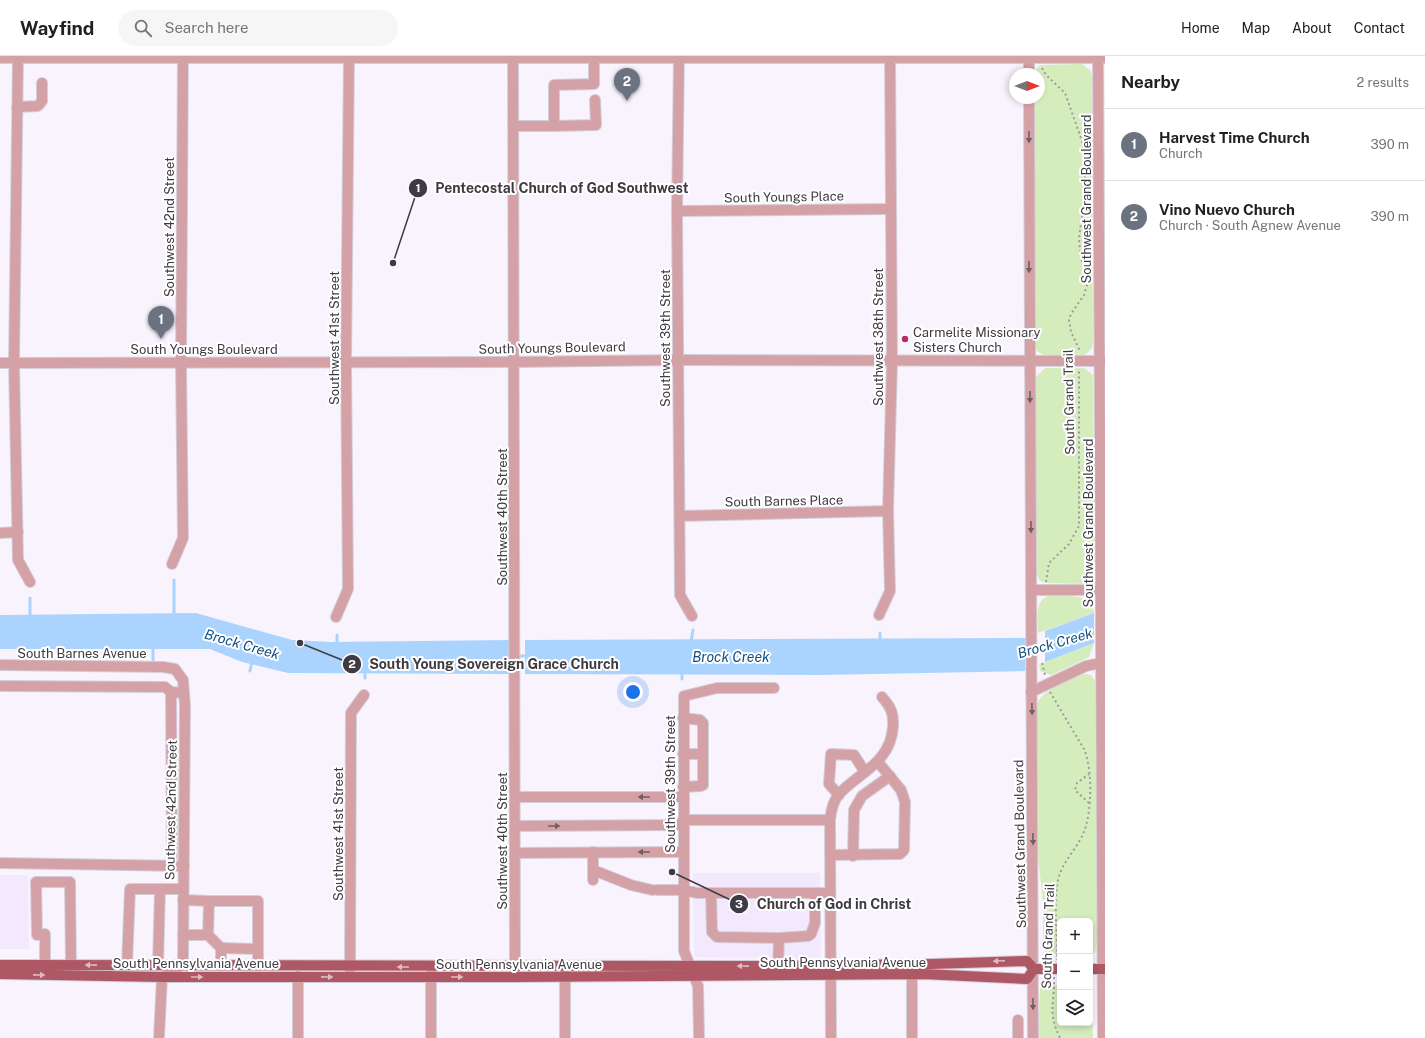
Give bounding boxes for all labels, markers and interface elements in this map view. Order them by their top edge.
search box [118,10,398,46]
text: Wayfind [20,17,94,39]
icon: search [132,17,154,39]
text: Search here [164,19,249,36]
text: Home [1181,20,1220,36]
text: Map [1242,20,1270,36]
text: About [1292,20,1332,36]
text: Contact [1354,20,1405,36]
pin: 2 [614,68,640,101]
north arrow [1009,68,1045,104]
text: Nearby [1121,72,1180,92]
text: 2 results [1357,75,1409,90]
street label: Southwest Grand Boulevard [1079,115,1094,283]
text: Harvest Time Church [1159,129,1310,146]
one-way arrow [1026,131,1032,144]
text: 1 [1131,137,1137,152]
text: 390 m [1371,137,1409,152]
text: Church [1159,146,1203,161]
street label: Southwest 42nd Street [162,157,177,297]
callout: Pentecostal Church of God Southwest [408,175,697,201]
text: Pentecostal Church of God Southwest [435,180,689,196]
text: 1 [415,181,421,195]
street label: South Youngs Place [724,188,844,206]
text: Vino Nuevo Church [1159,201,1295,218]
text: 2 [1130,209,1138,224]
text: 390 m [1371,209,1409,224]
text: Church · South Agnew Avenue [1159,218,1341,233]
one-way arrow [1026,261,1032,274]
street label: Southwest 38th Street [871,268,886,406]
street label: Southwest 39th Street [658,269,673,407]
street label: Southwest 41st Street [327,271,342,405]
pin: 1 [148,306,174,339]
place label: Carmelite Missionary Sisters Church [913,325,1041,355]
marker: Carmelite Missionary Sisters Church [900,334,910,344]
street label: South Youngs Boulevard [478,339,626,357]
street label: South Youngs Boulevard [130,342,278,357]
street label: South Grand Trail [1061,349,1077,455]
one-way arrow [1027,391,1033,404]
street label: Southwest Grand Boulevard [1081,439,1096,607]
street label: Southwest 40th Street [495,448,510,586]
street label: South Barnes Place [725,492,843,510]
one-way arrow [1028,521,1034,534]
water label: Brock Creek [1016,625,1095,661]
water label: Brock Creek [203,626,282,662]
street label: South Barnes Avenue [17,646,147,661]
water label: Brock Creek [692,649,770,665]
callout: South Young Sovereign Grace Church [342,651,627,677]
text: South Young Sovereign Grace Church [369,656,619,672]
text: 2 [348,657,356,671]
your location [623,682,643,702]
one-way arrow [1029,703,1035,716]
street label: Southwest 39th Street [663,715,678,853]
street label: Southwest 42nd Street [162,740,180,880]
street label: Southwest Grand Boulevard [1011,759,1029,929]
street label: Southwest 41st Street [331,767,346,901]
street label: Southwest 40th Street [495,772,510,910]
one-way arrow [637,794,650,800]
one-way arrow [548,823,561,829]
one-way arrow [1030,833,1036,846]
one-way arrow [637,849,650,855]
street label: South Grand Trail [1039,883,1057,989]
callout: Church of God in Christ [729,891,919,917]
text: Church of God in Christ [757,896,911,912]
text: 3 [735,897,743,911]
map controls [1057,918,1093,1026]
button: + [1057,918,1093,954]
button: − [1057,954,1093,990]
street label: South Pennsylvania Avenue [760,955,926,970]
street label: South Pennsylvania Avenue [113,956,279,971]
street label: South Pennsylvania Avenue [436,957,602,972]
one-way arrow [993,958,1005,965]
one-way arrow [84,962,97,968]
one-way arrow [736,963,749,969]
one-way arrow [396,964,409,970]
one-way arrow [33,972,46,978]
one-way arrow [321,973,333,980]
one-way arrow [191,974,204,980]
one-way arrow [451,974,464,980]
button: layers [1057,990,1093,1026]
one-way arrow [1030,998,1036,1011]

